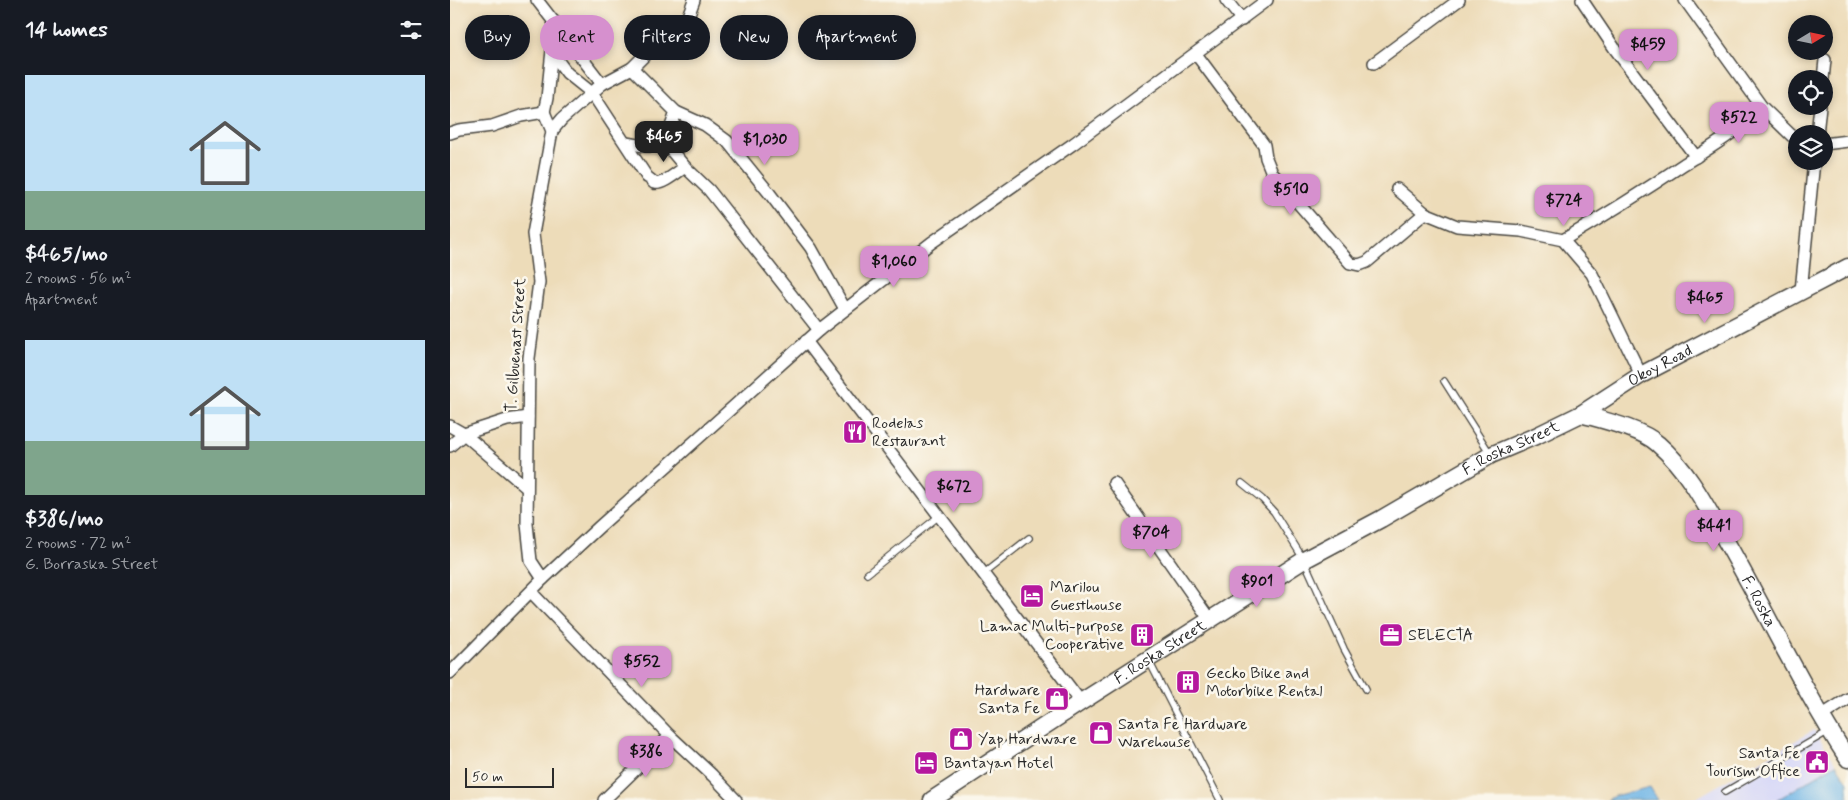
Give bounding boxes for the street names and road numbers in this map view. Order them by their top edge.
street label: T. Gilbuenast Street [501,277,531,413]
street label: Okoy Road [1624,340,1696,391]
street label: F. Roska Street [1458,415,1563,480]
street label: F. Roska [1737,572,1781,631]
street label: F. Roska Street [1110,614,1211,689]

